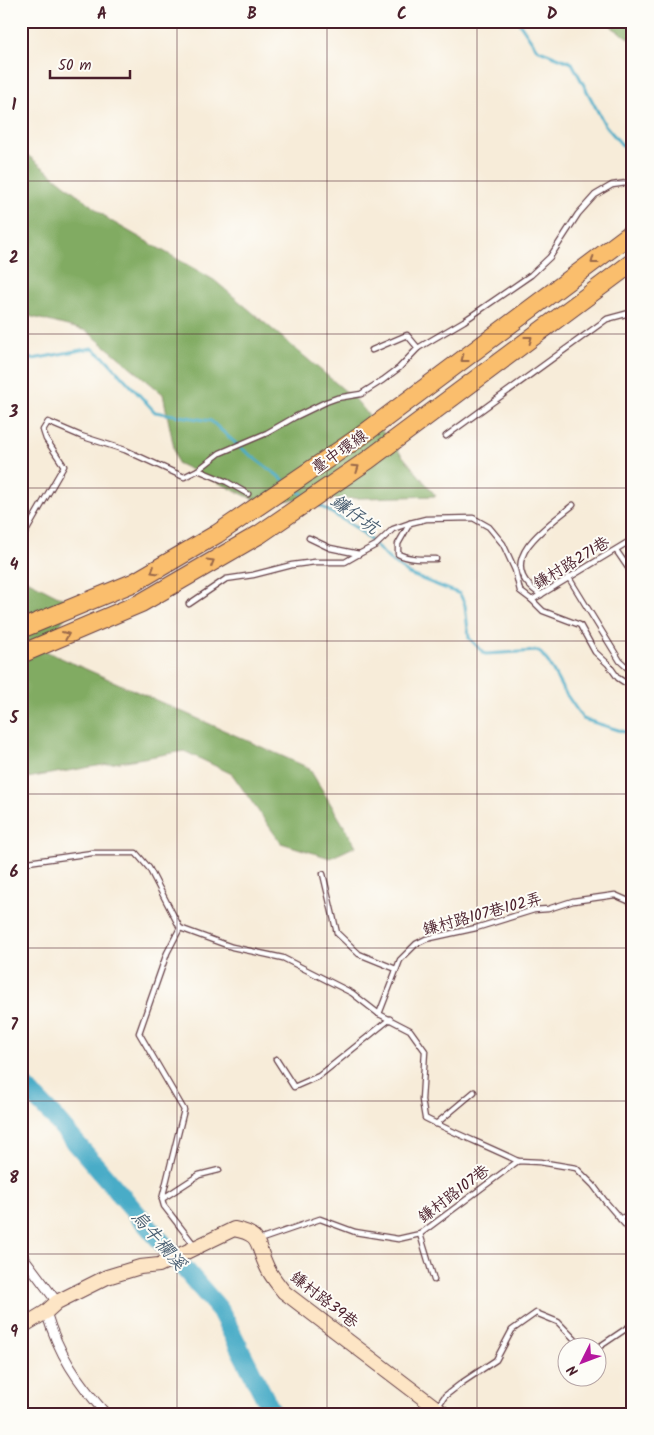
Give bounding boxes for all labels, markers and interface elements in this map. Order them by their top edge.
text: A [97,2,107,27]
text: B [247,2,257,27]
text: C [397,2,407,27]
text: D [547,2,558,27]
scale bar [50,48,130,80]
text: 50 m [58,54,92,78]
text: 1 [12,93,17,118]
text: 2 [9,246,19,271]
one-way arrow [591,256,600,264]
one-way arrow [523,337,532,345]
one-way arrow [460,353,470,362]
text: 3 [9,400,19,425]
street label: 臺中環線 [306,424,373,481]
one-way arrow [351,465,360,474]
water label: 鐮仔坑 [324,488,386,544]
street label: 鎌村路271巷 [529,531,615,596]
text: 4 [10,553,19,578]
one-way arrow [206,559,215,569]
one-way arrow [150,565,159,575]
one-way arrow [61,631,70,641]
text: 5 [9,706,20,731]
text: 6 [10,860,19,885]
street label: 鎌村路107巷102弄 [420,886,545,942]
text: 7 [10,1013,18,1038]
street label: 鎌村路107巷 [413,1159,495,1230]
text: 8 [9,1166,19,1191]
water label: 烏牛欄溪 [123,1204,193,1278]
street label: 鎌村路39巷 [284,1265,364,1335]
text: 9 [10,1320,18,1345]
north arrow [556,1338,606,1388]
text: N [562,1359,584,1381]

